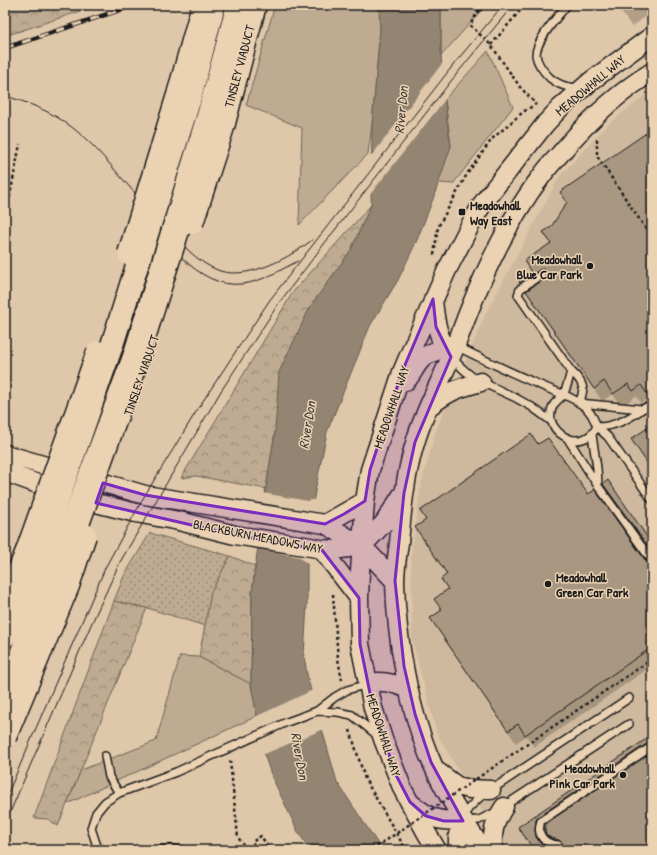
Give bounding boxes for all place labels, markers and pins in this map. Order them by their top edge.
place label: Meadowhall Way East [470,196,521,230]
marker: Meadowhall Way East [457,207,467,217]
place label: Meadowhall Blue Car Park [517,250,583,283]
marker: Meadowhall Blue Car Park [585,261,595,271]
place label: Meadowhall Green Car Park [556,568,629,601]
marker: Meadowhall Green Car Park [543,579,553,589]
place label: Meadowhall Pink Car Park [550,759,616,792]
marker: Meadowhall Pink Car Park [618,770,628,780]

